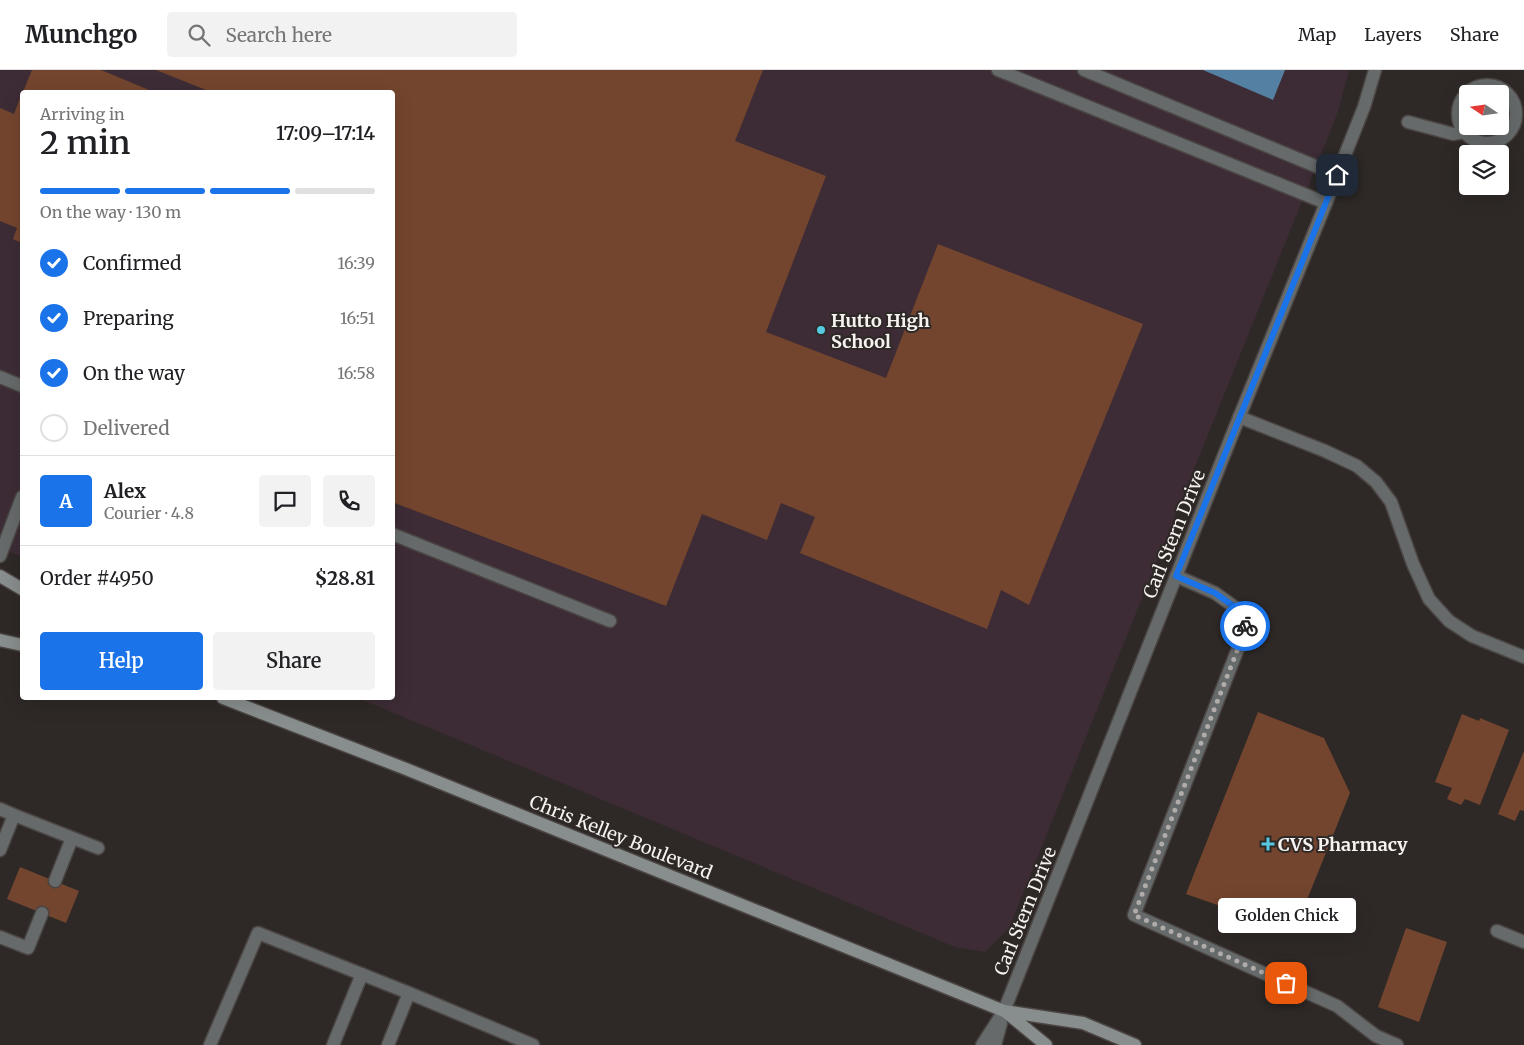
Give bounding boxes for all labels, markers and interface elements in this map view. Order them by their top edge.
search box [167,12,517,57]
text: Munchgo [25,19,137,50]
icon: search [185,21,213,49]
text: Search here [225,23,332,47]
text: Map [1298,23,1336,46]
text: Layers [1364,23,1422,46]
text: Share [1450,23,1499,46]
north arrow [1459,85,1509,135]
map controls [1459,85,1509,195]
text: Arriving in [40,104,125,124]
text: 17:09–17:14 [276,121,375,145]
text: 2 min [40,123,130,163]
button: layers [1459,145,1509,195]
pin [1316,154,1358,196]
icon: home [1323,161,1351,189]
text: On the way · 130 m [40,202,181,222]
icon: check [40,249,68,277]
text: Confirmed [83,251,181,275]
text: 16:39 [337,253,375,273]
icon: check [40,304,68,332]
text: Preparing [83,306,174,330]
text: 16:51 [340,308,375,328]
place label: Hutto High School [831,309,930,353]
marker: Hutto High School [815,324,827,336]
icon: check [40,359,68,387]
text: On the way [83,361,185,385]
text: 16:58 [337,363,375,383]
text: Delivered [83,416,170,440]
street label: Carl Stern Drive [1138,466,1210,602]
button: chat [259,475,311,527]
button: phone [323,475,375,527]
text: Alex [104,479,146,503]
text: A [59,489,73,513]
text: Courier · 4.8 [104,503,194,523]
text: Order #4950 [40,566,154,590]
text: $28.81 [315,566,375,590]
courier [1220,601,1270,651]
icon: bike [1231,612,1259,640]
button: Help [40,632,203,690]
button: Share [213,632,375,690]
street label: Chris Kelley Boulevard [526,790,716,884]
place label: CVS Pharmacy [1278,833,1408,856]
marker: CVS Pharmacy [1262,838,1274,850]
street label: Carl Stern Drive [989,843,1061,979]
callout: Golden Chick [1217,898,1355,933]
text: Golden Chick [1235,905,1339,925]
pin [1265,962,1307,1004]
icon: bag [1272,969,1300,997]

